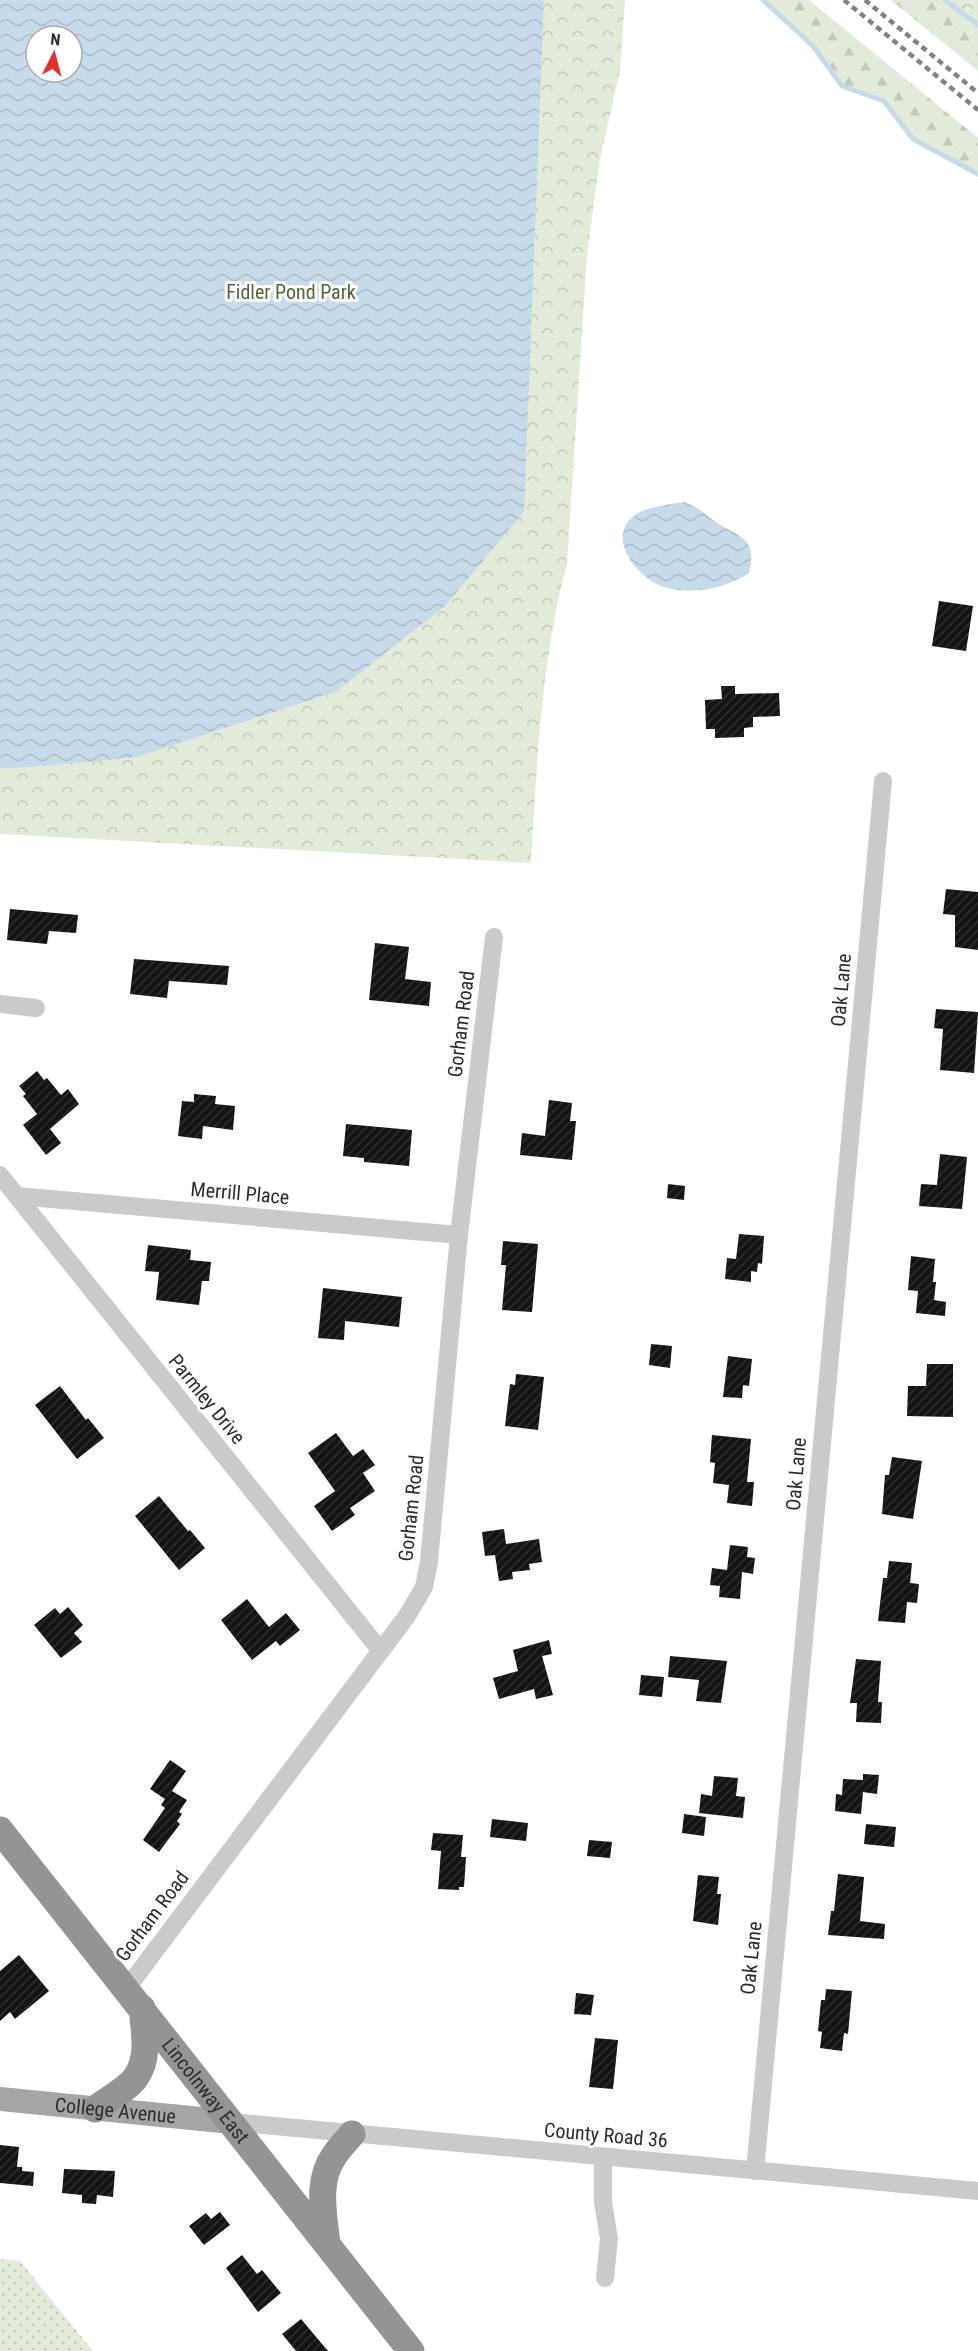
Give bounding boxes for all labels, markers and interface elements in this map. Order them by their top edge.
north arrow [24,24,84,84]
text: N [50,30,61,50]
park label: Fidler Pond Park [226,280,356,304]
street label: Oak Lane [826,952,856,1028]
street label: Gorham Road [443,969,479,1079]
street label: Merrill Place [190,1177,290,1209]
street label: Parmley Drive [164,1349,250,1449]
street label: Oak Lane [781,1436,811,1512]
street label: Gorham Road [393,1454,429,1562]
street label: Gorham Road [110,1866,194,1966]
street label: Oak Lane [735,1920,767,1996]
street label: Lincolnway East [157,2033,255,2148]
street label: College Avenue [54,2093,177,2128]
street label: County Road 36 [543,2118,669,2152]

